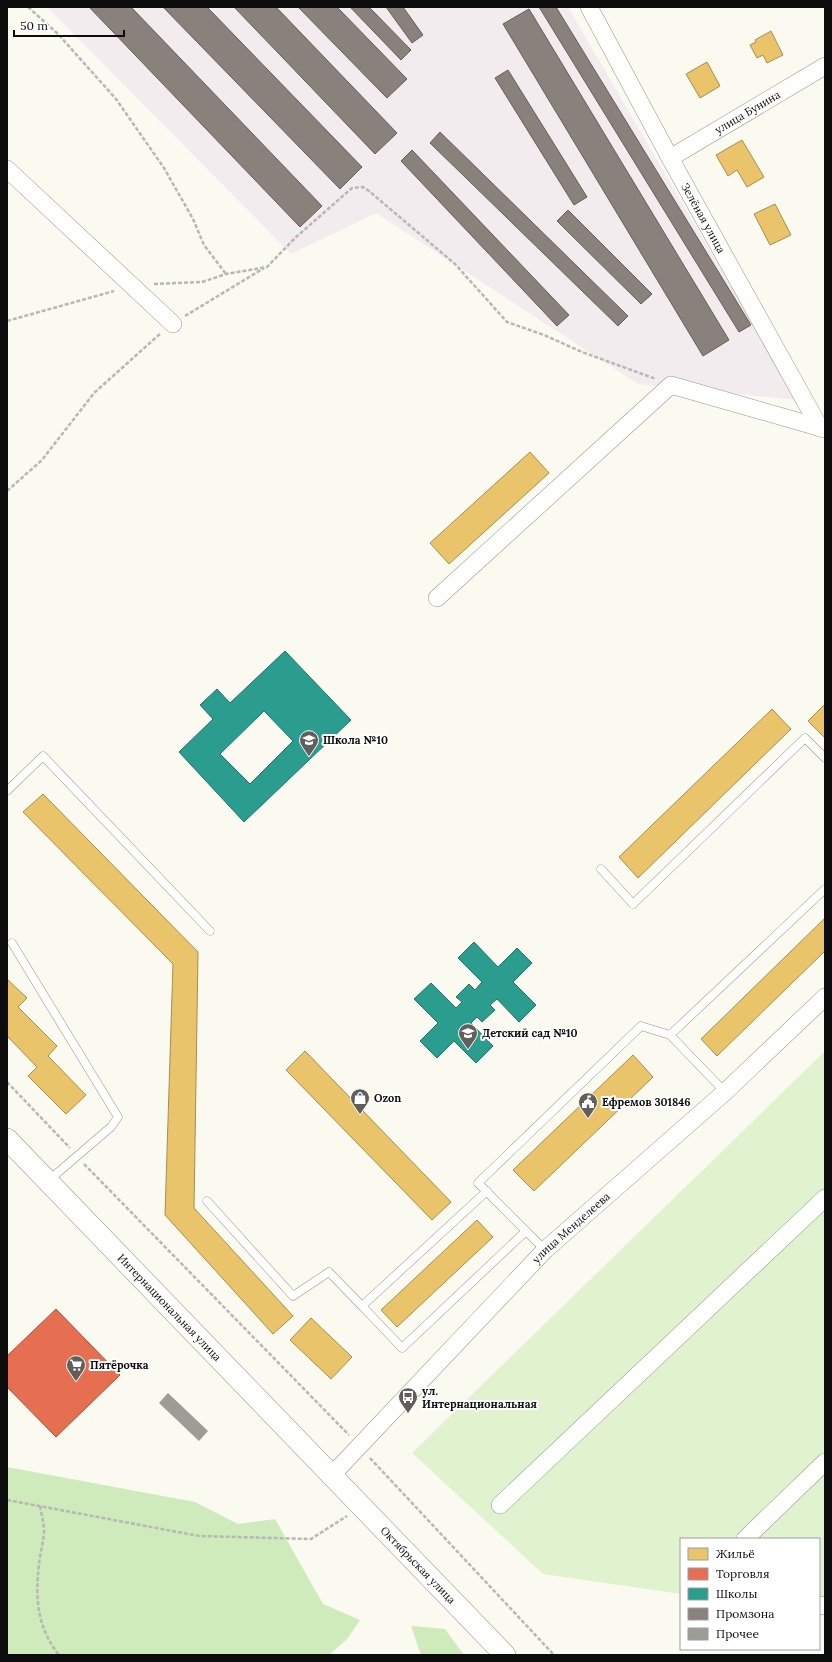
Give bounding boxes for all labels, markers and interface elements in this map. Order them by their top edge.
scale bar [14,12,124,38]
text: 50 m [20,18,48,33]
street label: улица Бунина [712,87,783,137]
street label: Зелёная улица [678,180,729,256]
school or university icon: Школа №10 [298,729,320,757]
place label: Школа №10 [323,733,388,747]
school or university icon: Детский сад №10 [457,1022,479,1050]
place label: Детский сад №10 [482,1026,578,1040]
shop icon: Ozon [349,1087,371,1115]
place label: Ozon [374,1091,401,1105]
public building icon: Ефремов 301846 [577,1091,599,1119]
place label: Ефремов 301846 [602,1095,691,1109]
street label: улица Менделеева [529,1189,613,1266]
street label: Интернациональная улица [115,1251,225,1364]
supermarket icon: Пятёрочка [65,1354,87,1382]
place label: Пятёрочка [90,1358,149,1372]
place label: ул. Интернациональная [422,1384,537,1411]
bus stop icon: ул. Интернациональная [397,1386,419,1414]
street label: Октябрьская улица [378,1523,459,1607]
legend [680,1538,820,1650]
text: Жильё [716,1546,755,1561]
text: Торговля [716,1566,769,1581]
text: Школы [716,1586,757,1601]
text: Промзона [716,1606,774,1621]
text: Прочее [716,1626,759,1641]

